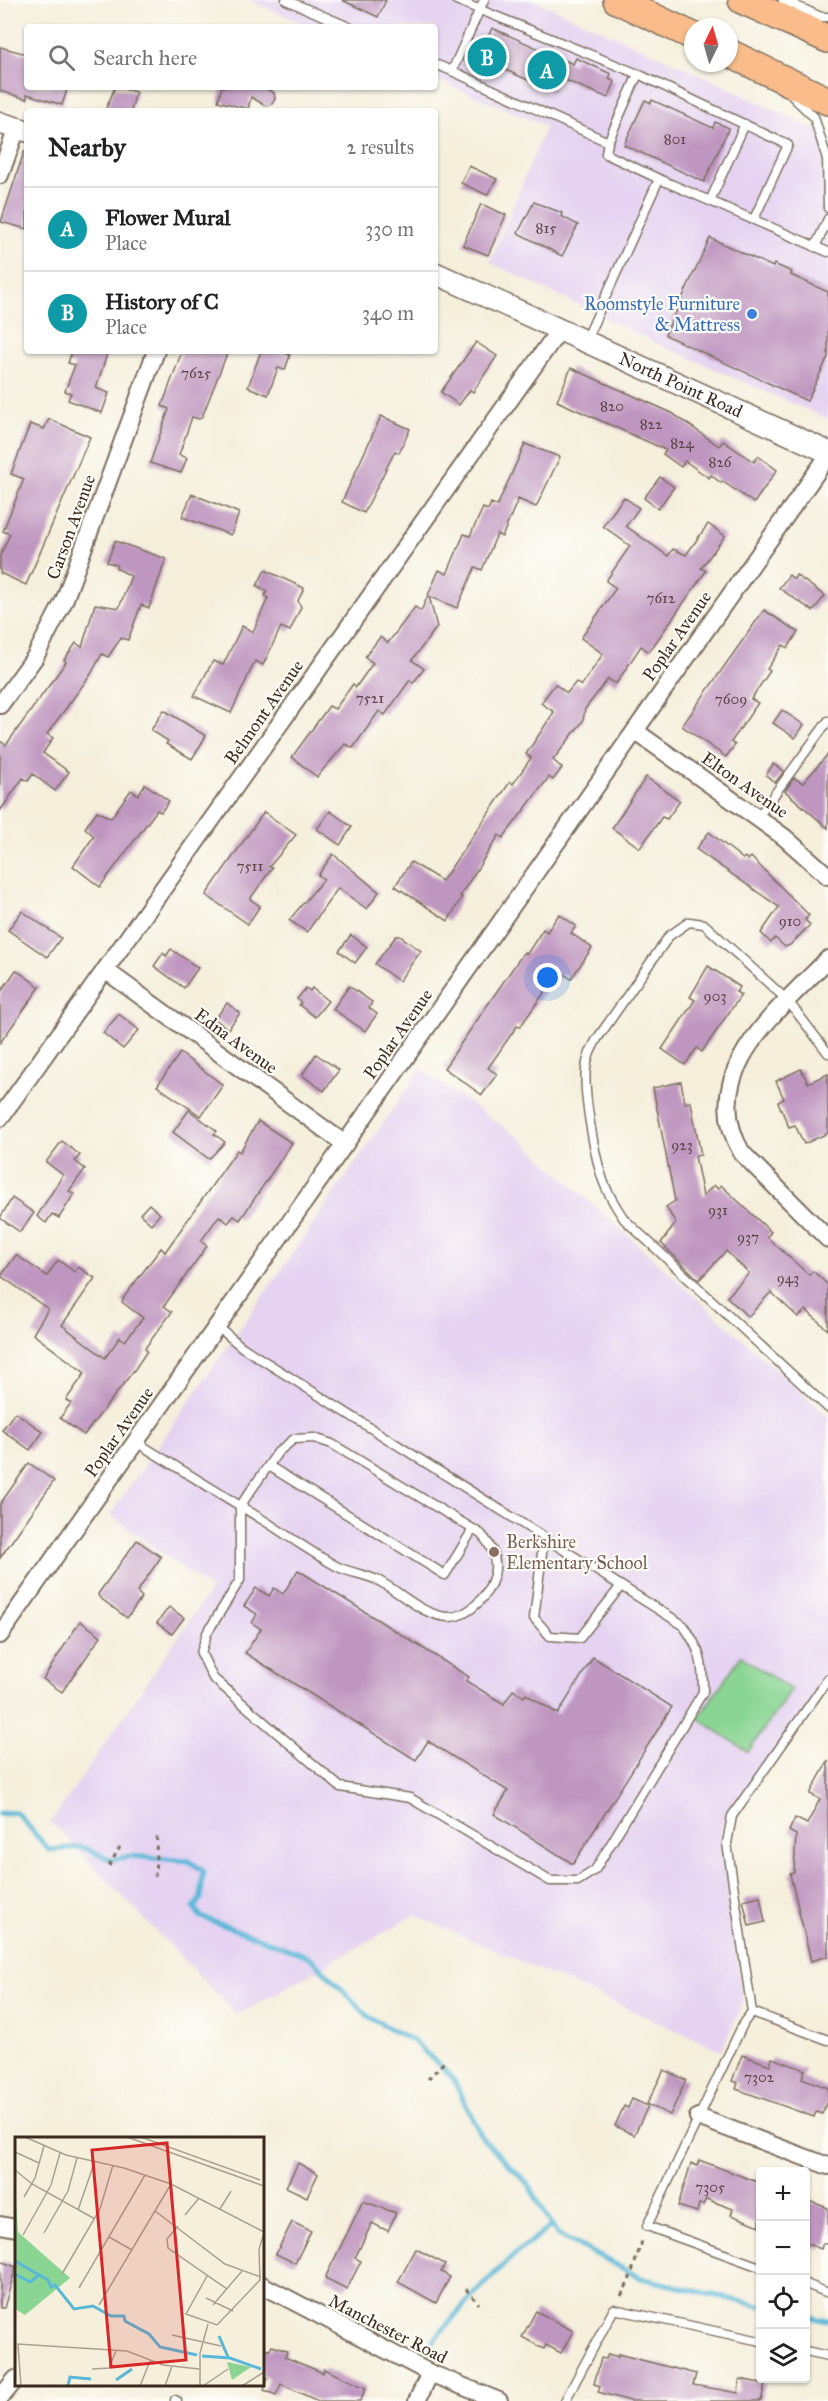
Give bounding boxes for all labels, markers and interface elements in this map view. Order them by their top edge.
north arrow [684,18,738,72]
search box [24,24,438,90]
pin: B [468,34,506,80]
icon: search [45,41,78,74]
text: Search here [93,44,197,71]
pin: A [528,48,566,92]
house number: 801 [664,130,686,148]
text: Nearby [48,131,126,163]
text: 2 results [346,135,414,159]
text: Flower Mural [105,204,230,231]
text: A [61,217,74,241]
text: 330 m [365,217,414,241]
house number: 815 [536,219,556,237]
text: Place [105,231,147,255]
text: History of C [105,288,219,315]
place label: Roomstyle Furniture & Mattress [584,293,740,336]
text: B [61,301,74,325]
text: 340 m [362,301,414,325]
marker: Roomstyle Furniture & Mattress [745,307,759,321]
text: Place [105,315,147,339]
street label: North Point Road [615,347,746,423]
house number: 7625 [181,364,211,382]
house number: 820 [600,397,624,415]
house number: 822 [640,415,663,433]
house number: 824 [670,434,695,452]
house number: 826 [708,453,733,471]
street label: Carson Avenue [42,472,100,582]
street label: Poplar Avenue [638,587,716,685]
house number: 7612 [647,589,676,607]
street label: Belmont Avenue [220,656,308,768]
house number: 7521 [356,689,384,707]
house number: 7609 [715,690,747,708]
street label: Elton Avenue [697,747,793,823]
house number: 7511 [237,857,263,875]
house number: 910 [779,912,801,930]
your location [533,963,562,992]
street label: Poplar Avenue [359,985,437,1083]
house number: 903 [704,987,726,1005]
street label: Edna Avenue [190,1004,282,1078]
house number: 923 [671,1136,693,1154]
house number: 931 [708,1201,728,1219]
house number: 937 [737,1228,759,1246]
house number: 943 [777,1269,799,1287]
street label: Poplar Avenue [80,1383,158,1481]
place label: Berkshire Elementary School [506,1531,648,1574]
marker: Berkshire Elementary School [487,1545,501,1559]
house number: 7302 [744,2068,775,2086]
inset map [15,2137,264,2386]
map controls [756,2167,810,2383]
button: + [756,2167,810,2221]
house number: 7305 [695,2178,725,2196]
button: − [756,2221,810,2275]
button: locate [756,2275,810,2329]
street label: Manchester Road [325,2290,451,2368]
button: layers [756,2329,810,2383]

